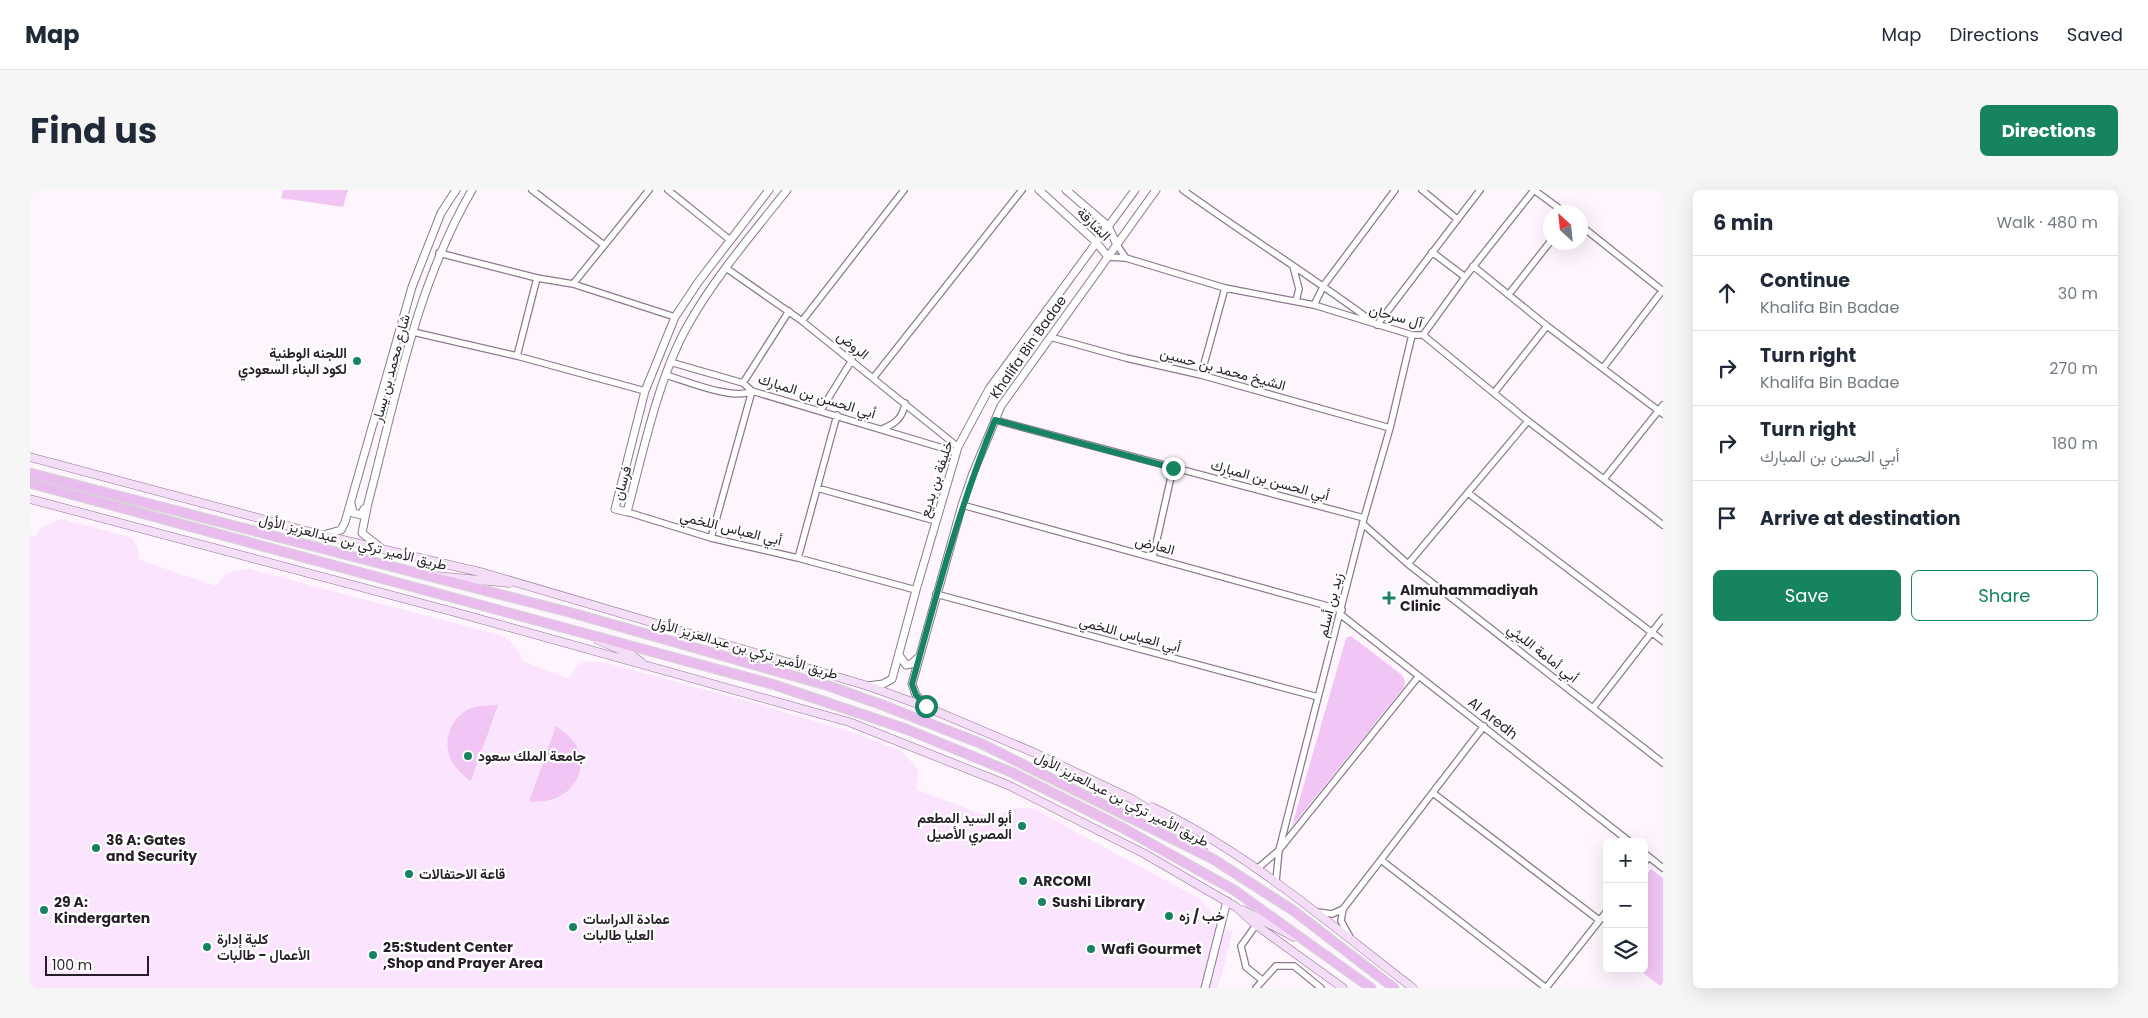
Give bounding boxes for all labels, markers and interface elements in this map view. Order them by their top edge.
text: Map [25,18,80,51]
text: Map [1882,22,1921,47]
text: Directions [1949,22,2039,47]
text: Saved [2067,22,2123,47]
button: Directions [1980,105,2118,156]
text: Find us [30,106,157,155]
street label: الشارقة [1073,203,1115,245]
north arrow [1543,205,1588,250]
text: 6 min [1713,208,1773,237]
text: Walk · 480 m [1996,211,2098,234]
text: Continue [1760,267,1850,294]
icon: ahead [1713,279,1741,307]
text: 30 m [2058,282,2098,305]
street label: Khalifa Bin Badae [985,291,1071,403]
text: Khalifa Bin Badae [1760,296,1899,319]
street label: آل سرحان [1367,299,1427,333]
street label: شارع محمد بن يسار [367,312,416,425]
street label: الروض [833,326,873,364]
text: Turn right [1760,342,1856,369]
place label: اللجنه الوطنية لكود البناء السعودي [238,343,347,381]
street label: الشيخ محمد بن حسين [1158,343,1288,396]
icon: right [1713,354,1741,382]
marker: اللجنه الوطنية لكود البناء السعودي [351,355,363,367]
text: 270 m [2049,357,2098,380]
street label: أبي الحسن بن المبارك [755,369,878,425]
text: Khalifa Bin Badae [1760,371,1899,394]
text: Turn right [1760,416,1856,443]
icon: right [1713,429,1741,457]
text: 180 m [2052,432,2098,455]
street label: خليفة بن بديع [914,438,959,520]
text: أبي الحسن بن المبارك [1760,445,1899,468]
street label: أبي الحسن بن المبارك [1208,455,1331,507]
route end [1162,457,1185,480]
street label: فرسان [608,463,636,503]
icon: arrive [1713,504,1741,532]
text: Arrive at destination [1760,505,1961,532]
street label: أبي العباس اللخمي [678,506,784,552]
street label: طريق الأمير تركي بن عبدالعزيز الأول [257,509,449,577]
street label: العارض [1133,530,1177,560]
street label: زيد بن أسلم [1312,570,1348,639]
button: Save [1713,570,1901,621]
button: Share [1911,570,2098,621]
place label: Almuhammadiyah Clinic [1400,580,1538,616]
marker: Almuhammadiyah Clinic [1382,591,1396,605]
street label: أبي العباس اللخمي [1077,611,1183,659]
street label: طريق الأمير تركي بن عبدالعزيز الأول [649,612,840,686]
street label: أبي أمامة الليثي [1502,619,1583,689]
street label: Al Aredh [1464,692,1522,744]
route start [915,695,938,718]
place label: جامعة الملك سعود [478,746,587,766]
street label: طريق الأمير تركي بن عبدالعزيز الأول [1031,746,1212,853]
marker: جامعة الملك سعود [462,750,474,762]
place label: أبو السيد المطعم المصري اﻷصيل [917,808,1012,846]
marker: أبو السيد المطعم المصري اﻷصيل [1016,820,1028,832]
place label: 36 A: Gates and Security [106,830,197,866]
map controls [1603,838,1648,973]
button: + [1603,838,1648,883]
marker: 36 A: Gates and Security [90,842,102,854]
place label: قاعة الاحتفالات [419,864,505,884]
marker: قاعة الاحتفالات [403,868,415,880]
place label: ARCOMI [1033,871,1091,891]
marker: ARCOMI [1017,875,1029,887]
button: − [1603,883,1648,928]
place label: 29 A: Kindergarten [54,892,150,928]
place label: Sushi Library [1052,892,1145,912]
marker: Sushi Library [1036,896,1048,908]
marker: 29 A: Kindergarten [38,904,50,916]
place label: خب / زه [1179,906,1225,926]
place label: عمادة الدراسات العليا طالبات [583,909,670,945]
marker: خب / زه [1163,910,1175,922]
marker: عمادة الدراسات العليا طالبات [567,921,579,933]
button: layers [1603,928,1648,973]
place label: كلية إدارة الأعمال - طالبات [217,929,310,965]
place label: 25:Student Center ,Shop and Prayer Area [383,937,543,973]
place label: Wafi Gourmet [1101,939,1202,959]
marker: كلية إدارة الأعمال - طالبات [201,941,213,953]
marker: Wafi Gourmet [1085,943,1097,955]
marker: 25:Student Center ,Shop and Prayer Area [367,949,379,961]
scale bar [45,953,149,976]
text: 100 m [52,955,92,975]

